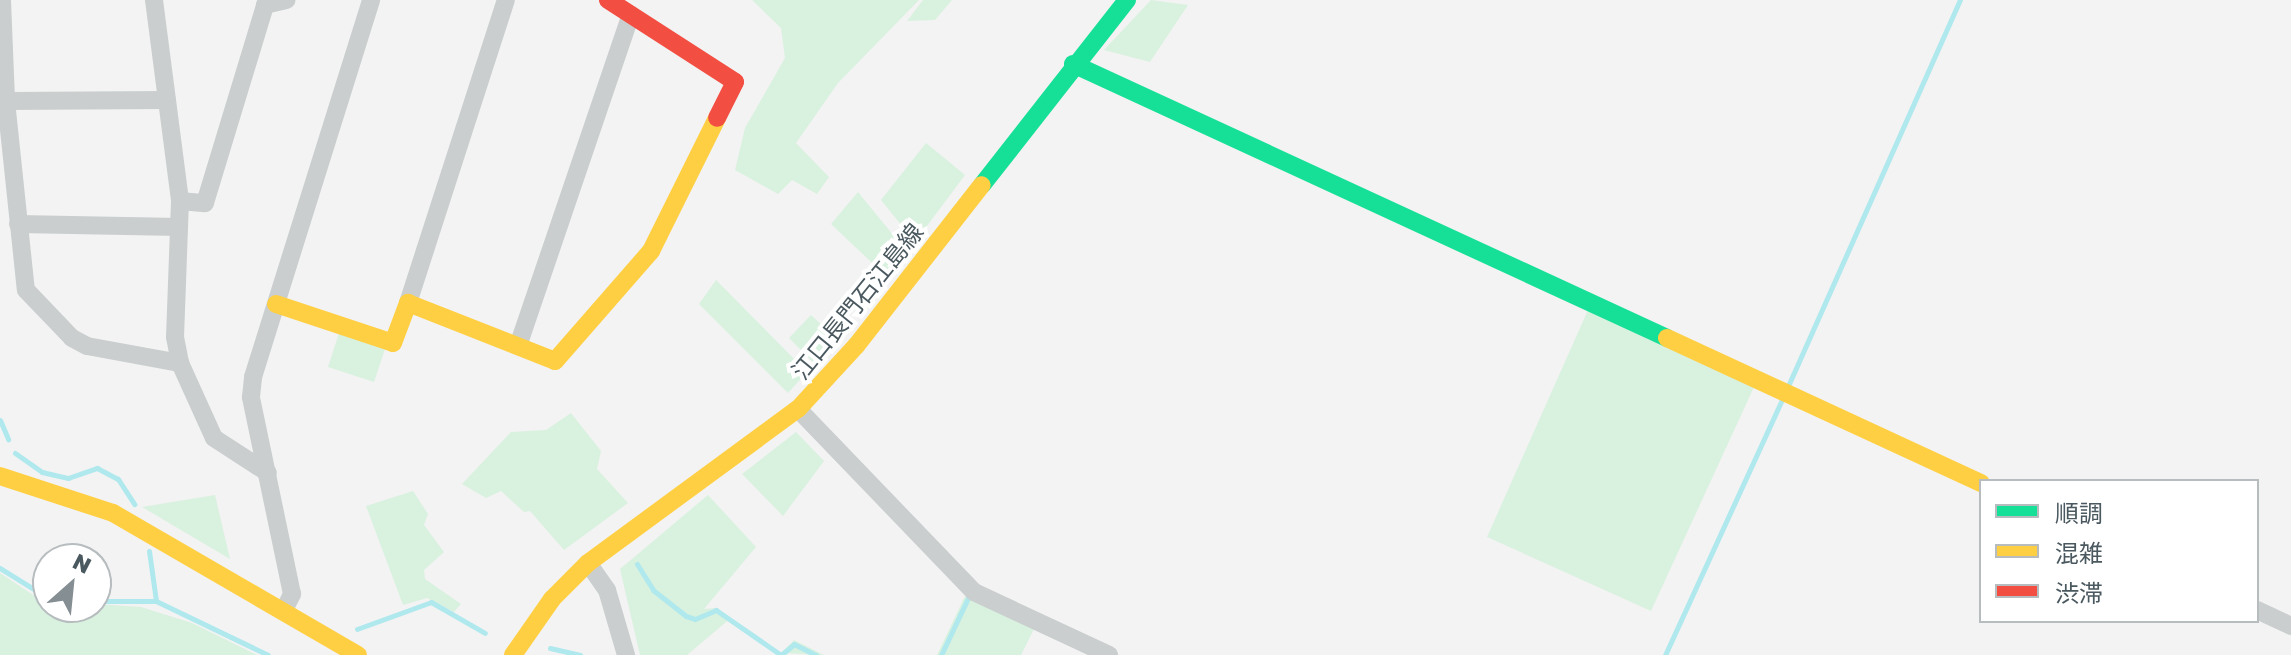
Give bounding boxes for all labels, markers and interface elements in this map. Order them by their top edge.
street label: 江口長門石江島線 [785,217,929,385]
legend [1979,479,2259,623]
text: 順調 [2055,498,2103,527]
text: 混雑 [2055,538,2103,567]
north arrow [32,543,112,623]
text: N [69,547,96,579]
text: 渋滞 [2055,578,2103,607]

